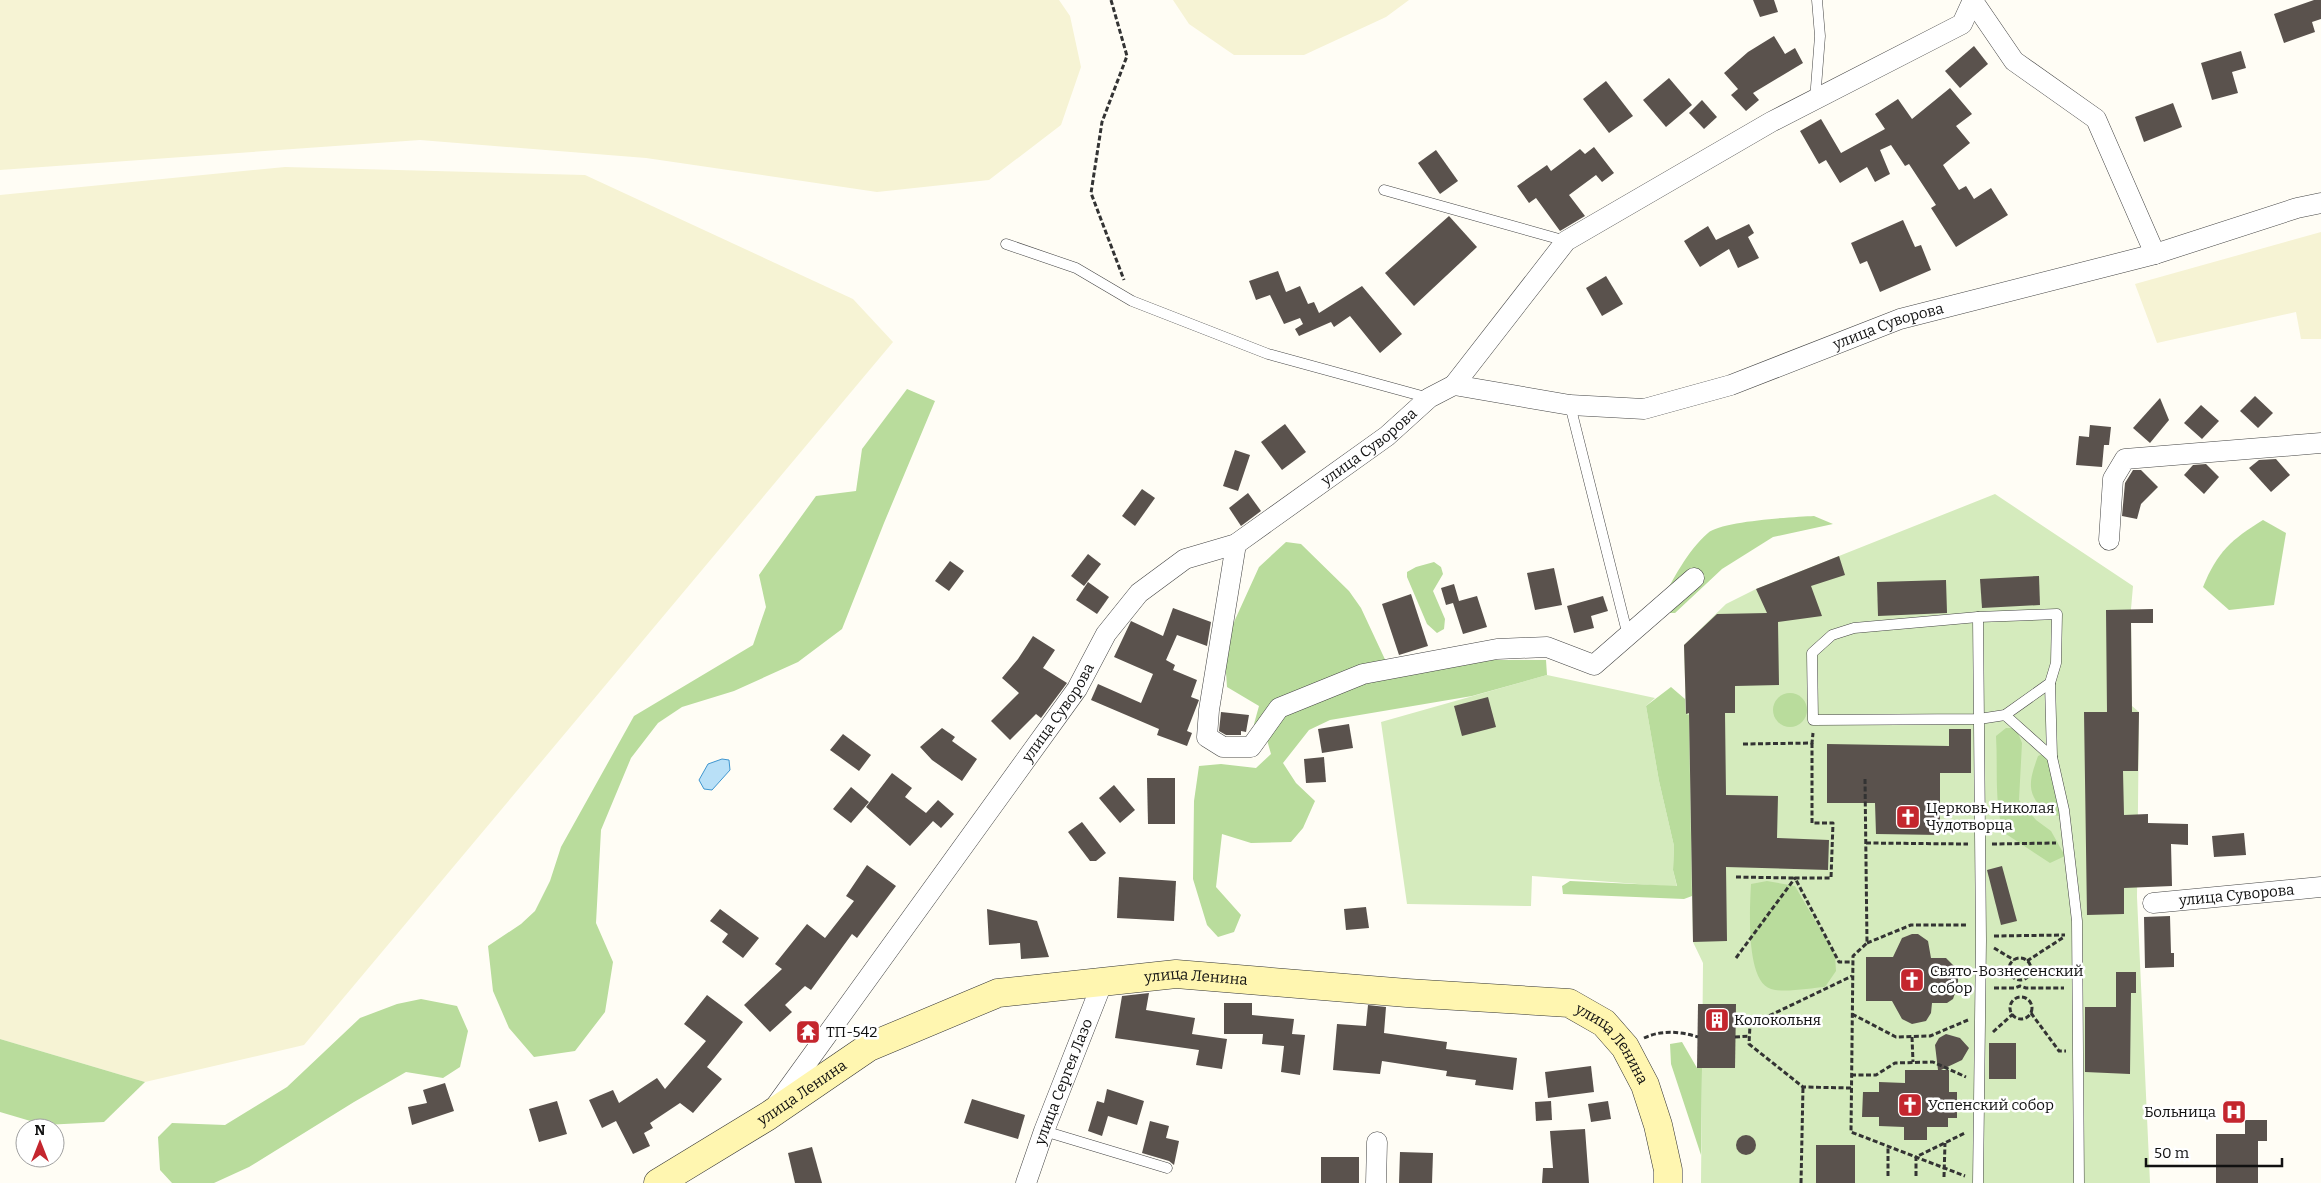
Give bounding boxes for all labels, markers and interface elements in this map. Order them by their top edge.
street label: улица Суворова [1830,299,1946,354]
street label: улица Суворова [1317,404,1421,490]
street label: улица Суворова [1018,660,1098,766]
place label: Церковь Николая Чудотворца [1926,799,2055,834]
church icon: Церковь Николая Чудотворца [1895,804,1921,830]
street label: улица Суворова [2177,881,2295,910]
place label: Свято-Вознесенский собор [1930,962,2084,997]
street label: улица Ленина [1142,965,1248,989]
church icon: Свято-Вознесенский собор [1899,967,1925,993]
street label: улица Ленина [1571,999,1652,1087]
building icon: Колокольня [1704,1007,1730,1033]
place label: Колокольня [1734,1011,1821,1029]
street label: улица Сергея Лазо [1031,1016,1096,1148]
temple icon: ТП-542 [795,1019,821,1045]
place label: ТП-542 [826,1023,877,1041]
street label: улица Ленина [753,1056,850,1130]
church icon: Успенский собор [1897,1092,1923,1118]
place label: Успенский собор [1928,1096,2054,1114]
hospital icon: Больница [2221,1099,2247,1125]
place label: Больница [2144,1103,2216,1121]
north arrow [15,1118,65,1168]
text: N [35,1122,46,1139]
scale bar [2146,1136,2282,1168]
text: 50 m [2154,1144,2190,1162]

